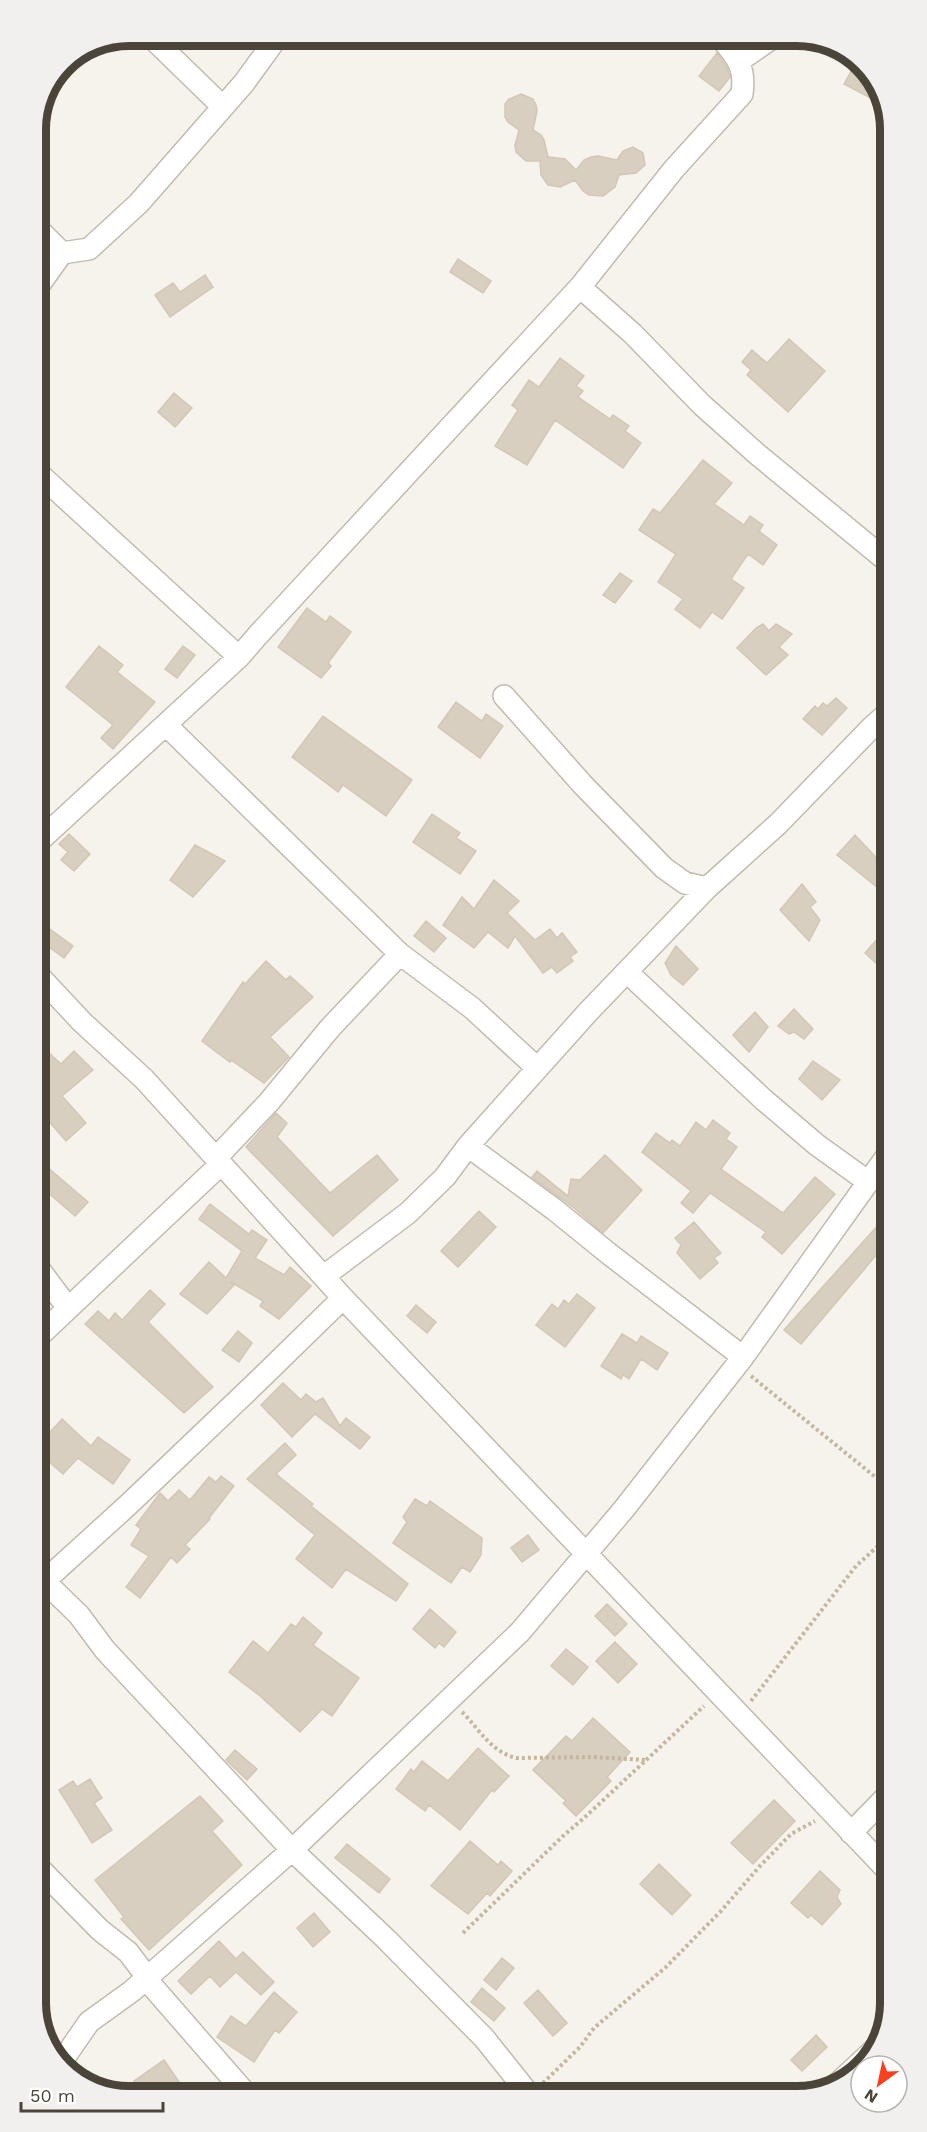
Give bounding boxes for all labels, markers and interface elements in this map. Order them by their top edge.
north arrow [849,2054,909,2114]
scale bar [21,2075,164,2113]
text: 50 m [30,2085,75,2106]
text: N [861,2085,881,2107]

